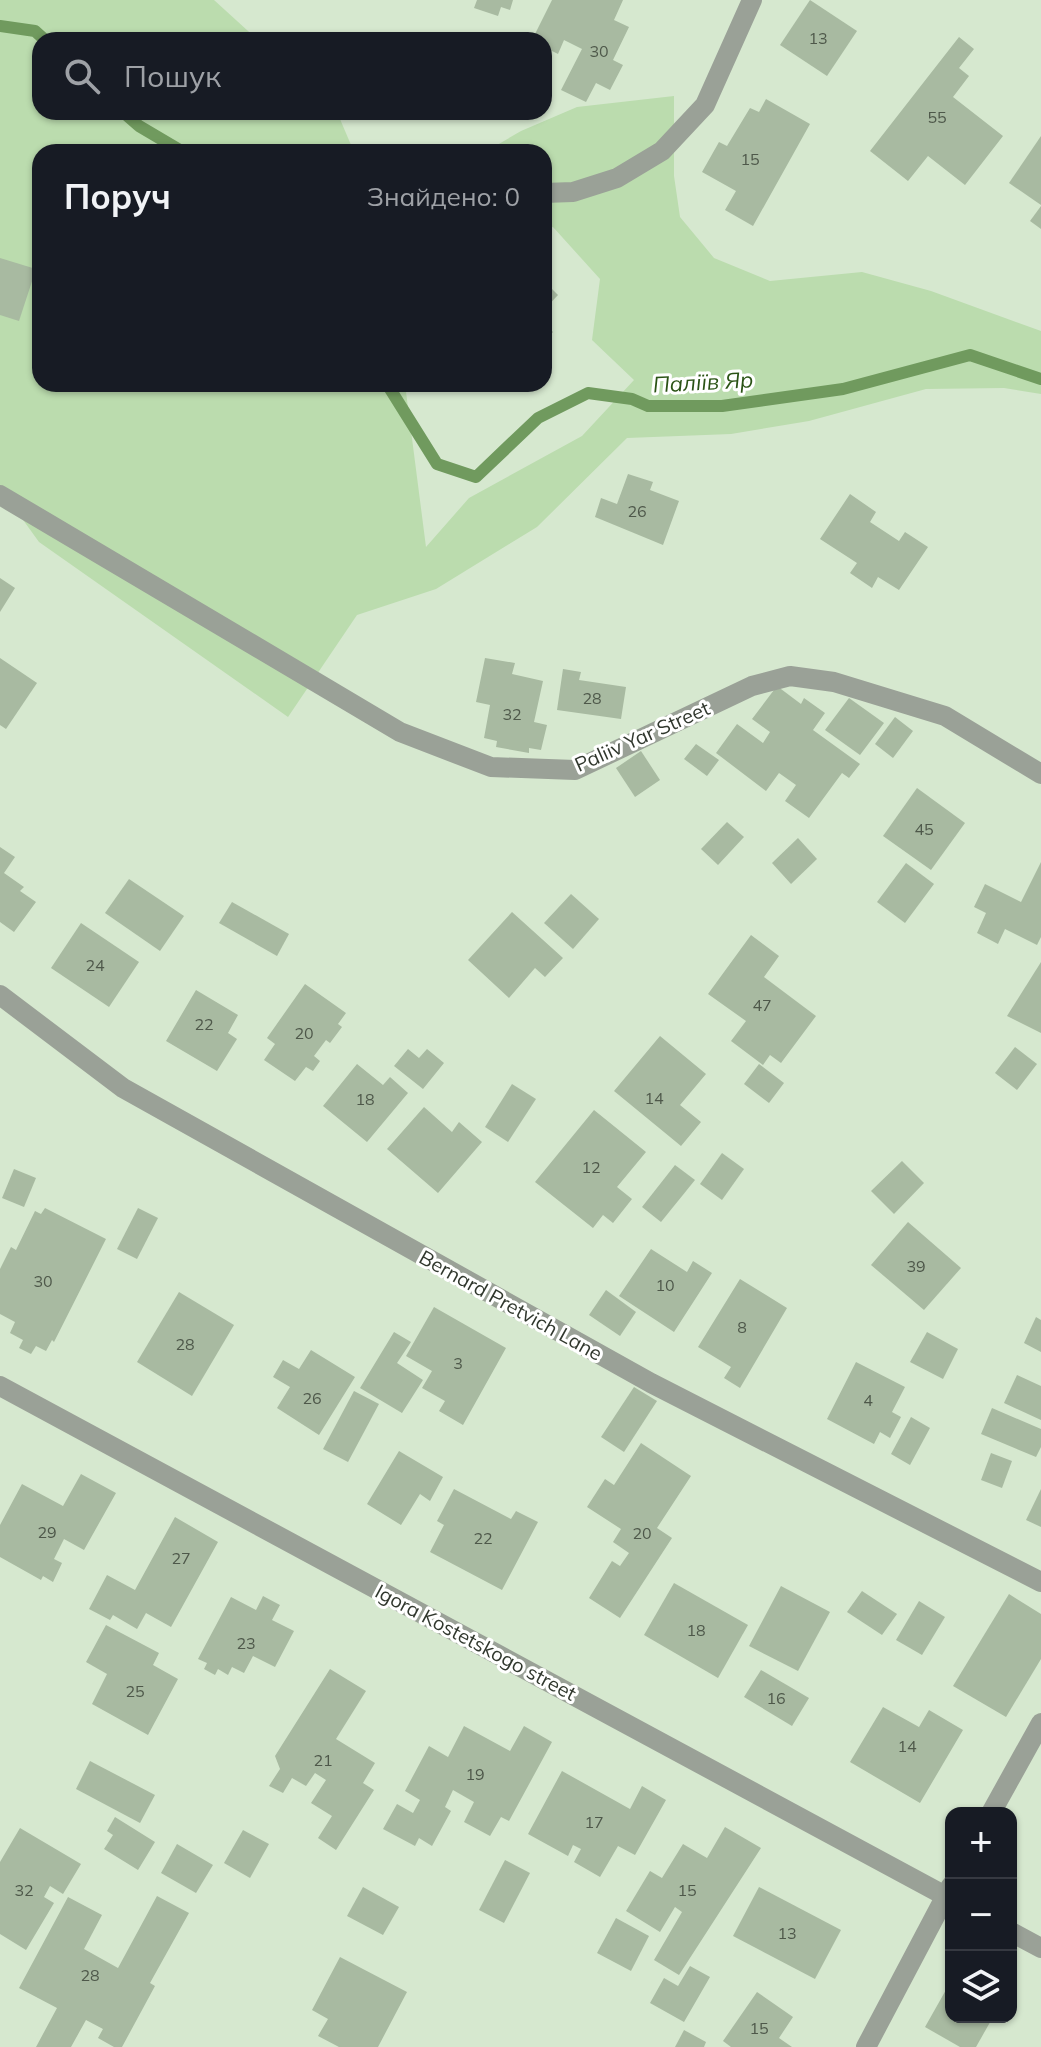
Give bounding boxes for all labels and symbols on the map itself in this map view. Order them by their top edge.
house number: 13 [808,28,828,48]
house number: 30 [589,41,609,61]
house number: 55 [927,107,947,127]
house number: 15 [740,149,760,169]
water label: Паліїв Яр [652,365,754,399]
house number: 26 [627,501,647,521]
house number: 28 [582,688,602,708]
street label: Paliiv Yar Street [571,695,713,777]
house number: 32 [502,704,522,724]
house number: 45 [914,819,934,839]
house number: 24 [85,955,105,975]
house number: 47 [752,995,772,1015]
house number: 22 [194,1014,214,1034]
house number: 20 [294,1023,314,1043]
house number: 14 [644,1088,664,1108]
house number: 18 [355,1089,375,1109]
house number: 12 [581,1157,601,1177]
street label: Bernard Pretvich Lane [415,1244,607,1366]
house number: 39 [906,1256,926,1276]
house number: 30 [33,1271,53,1291]
house number: 10 [655,1275,675,1295]
house number: 8 [737,1317,747,1337]
house number: 28 [175,1334,195,1354]
house number: 3 [453,1353,463,1373]
house number: 26 [302,1388,322,1408]
house number: 4 [863,1390,873,1410]
house number: 29 [37,1522,57,1542]
house number: 20 [632,1523,652,1543]
house number: 22 [473,1528,493,1548]
house number: 27 [171,1548,191,1568]
street label: Igora Kostetskogo street [371,1578,581,1706]
house number: 18 [686,1620,706,1640]
house number: 23 [236,1633,256,1653]
house number: 25 [125,1681,145,1701]
house number: 16 [766,1688,786,1708]
house number: 14 [897,1736,917,1756]
house number: 21 [313,1750,333,1770]
house number: 19 [465,1764,485,1784]
house number: 17 [584,1812,604,1832]
house number: 32 [14,1880,34,1900]
house number: 15 [677,1880,697,1900]
house number: 13 [777,1923,797,1943]
house number: 28 [80,1965,100,1985]
house number: 15 [749,2018,769,2038]

